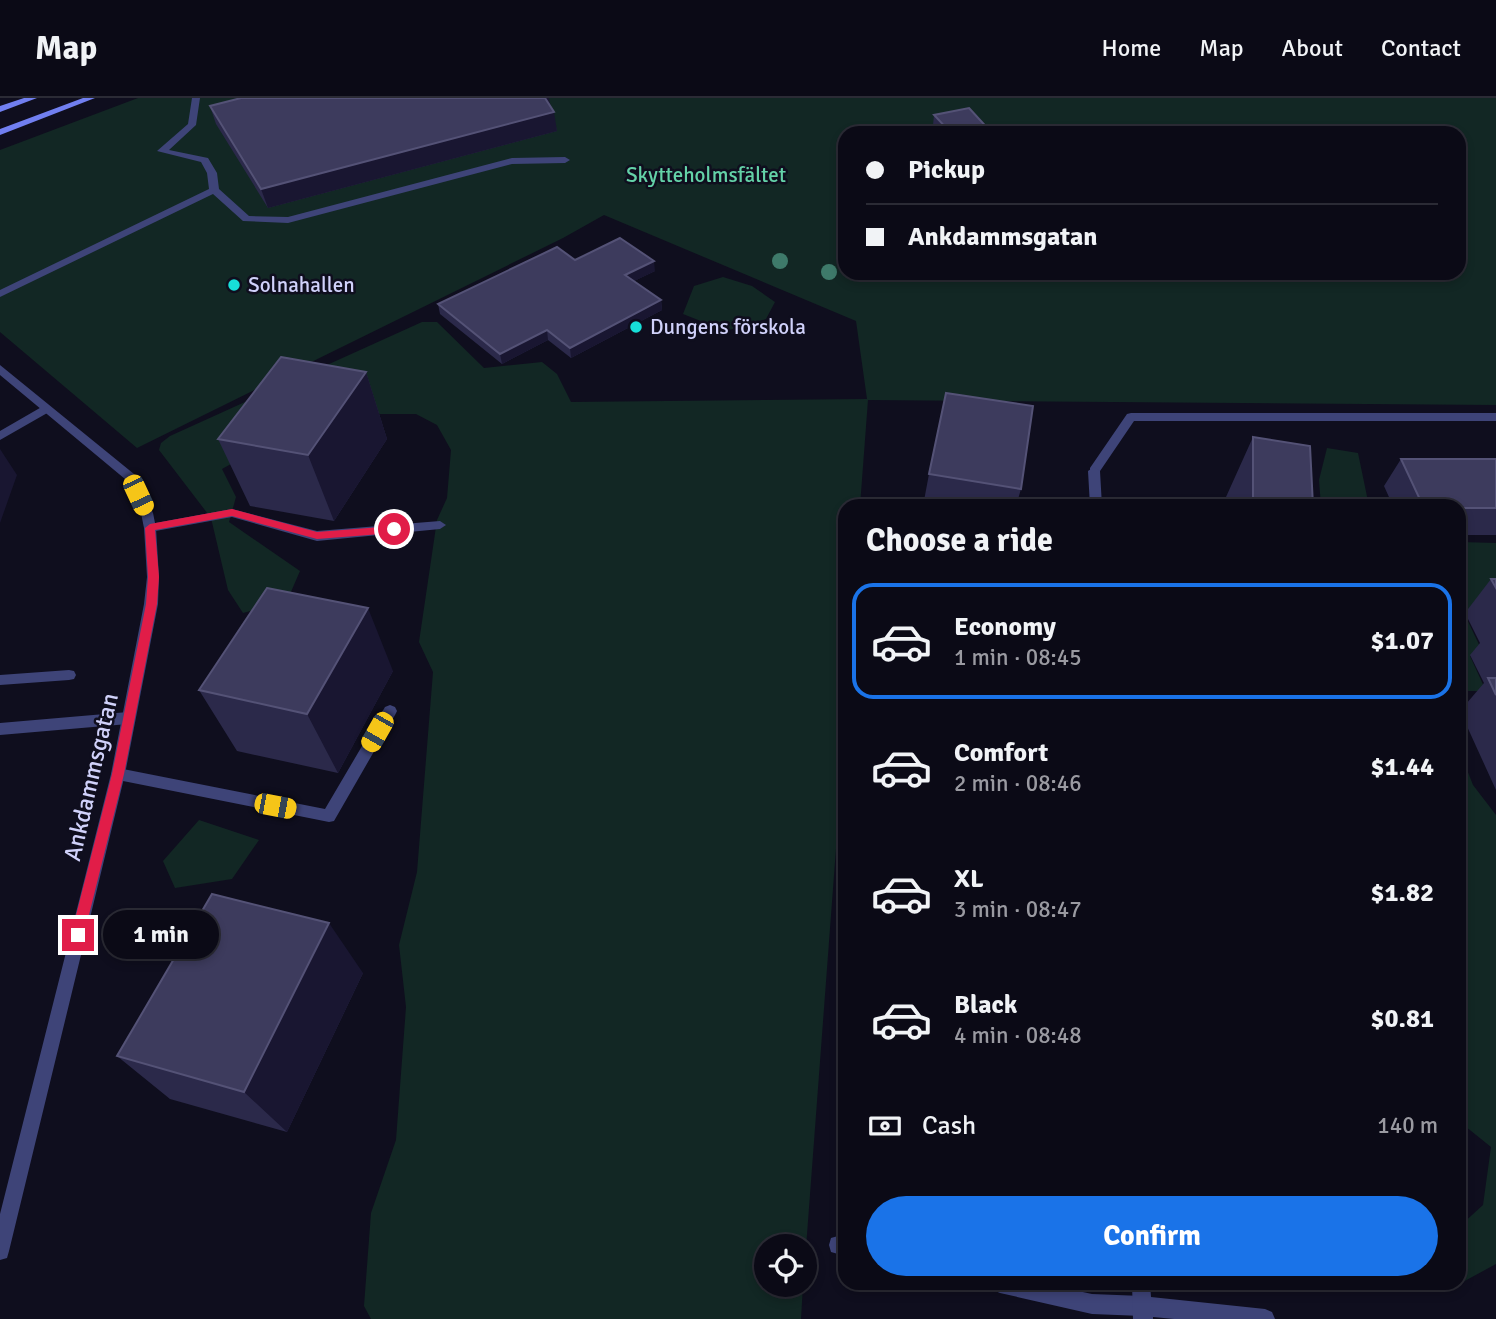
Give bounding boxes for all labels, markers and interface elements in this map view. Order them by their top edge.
text: Map [35,28,97,69]
text: Home [1101,33,1161,63]
text: Map [1199,33,1244,63]
text: About [1282,33,1343,63]
text: Contact [1381,33,1461,63]
text: Pickup [908,154,985,186]
park label: Skytteholmsfältet [626,162,786,188]
text: Ankdammsgatan [908,221,1097,253]
place label: Solnahallen [248,272,355,298]
marker: Solnahallen [226,277,242,293]
place label: Dungens förskola [650,314,806,340]
marker: Dungens förskola [628,319,644,335]
car [120,472,157,518]
route start [378,513,410,545]
text: Choose a ride [866,521,1053,560]
icon: car [870,610,933,673]
text: Economy [954,611,1056,643]
text: $1.07 [1370,625,1434,657]
text: 1 min · 08:45 [954,643,1082,672]
street label: Ankdammsgatan [57,690,125,864]
car [358,709,397,755]
icon: car [870,736,933,799]
text: Comfort [954,737,1048,769]
text: $1.44 [1370,751,1434,783]
text: 2 min · 08:46 [954,769,1082,798]
car [253,792,298,820]
icon: car [870,862,933,925]
text: XL [954,863,984,895]
text: $1.82 [1370,877,1434,909]
text: 3 min · 08:47 [954,895,1082,924]
callout: 1 min [102,910,218,960]
route end [62,919,94,951]
text: 1 min [133,920,189,949]
icon: car [870,988,933,1051]
text: Black [954,989,1017,1021]
text: $0.81 [1370,1003,1434,1035]
text: 4 min · 08:48 [954,1021,1082,1050]
icon: cash [866,1107,904,1145]
text: Cash [922,1110,976,1142]
text: 140 m [1377,1111,1438,1140]
button: Confirm [866,1196,1438,1276]
map controls [754,1234,817,1297]
button: locate [754,1234,817,1297]

